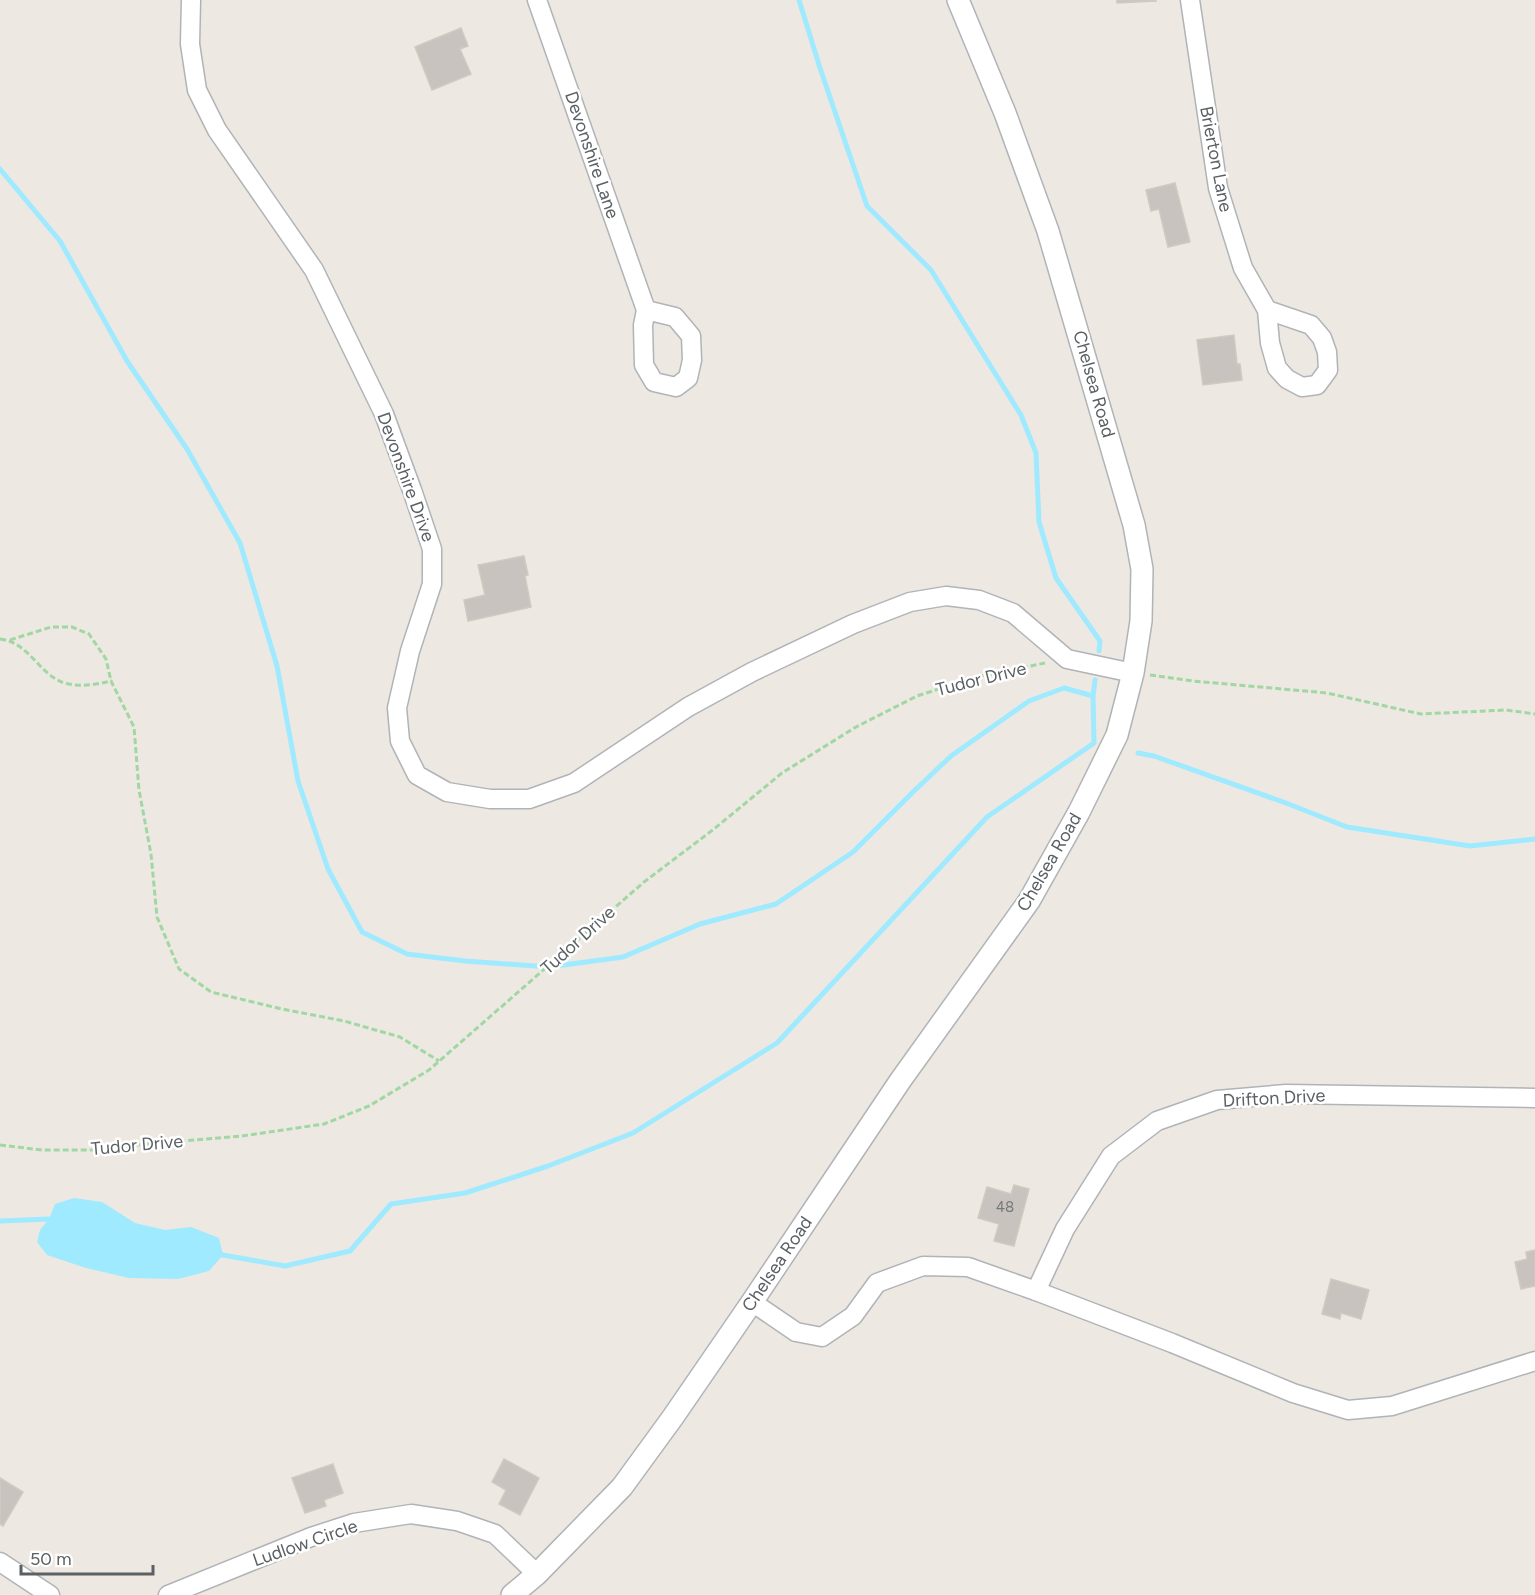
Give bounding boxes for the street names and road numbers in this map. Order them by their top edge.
street label: Devonshire Lane [560,89,624,222]
street label: Brierton Lane [1195,104,1237,214]
street label: Chelsea Road [1068,328,1120,440]
street label: Devonshire Drive [372,409,440,545]
street label: Tudor Drive [934,657,1029,701]
street label: Chelsea Road [1012,809,1086,915]
street label: Tudor Drive [536,901,620,979]
street label: Drifton Drive [1222,1084,1326,1112]
street label: Tudor Drive [90,1130,184,1160]
street label: Chelsea Road [737,1212,817,1316]
street label: Ludlow Circle [250,1515,360,1571]

